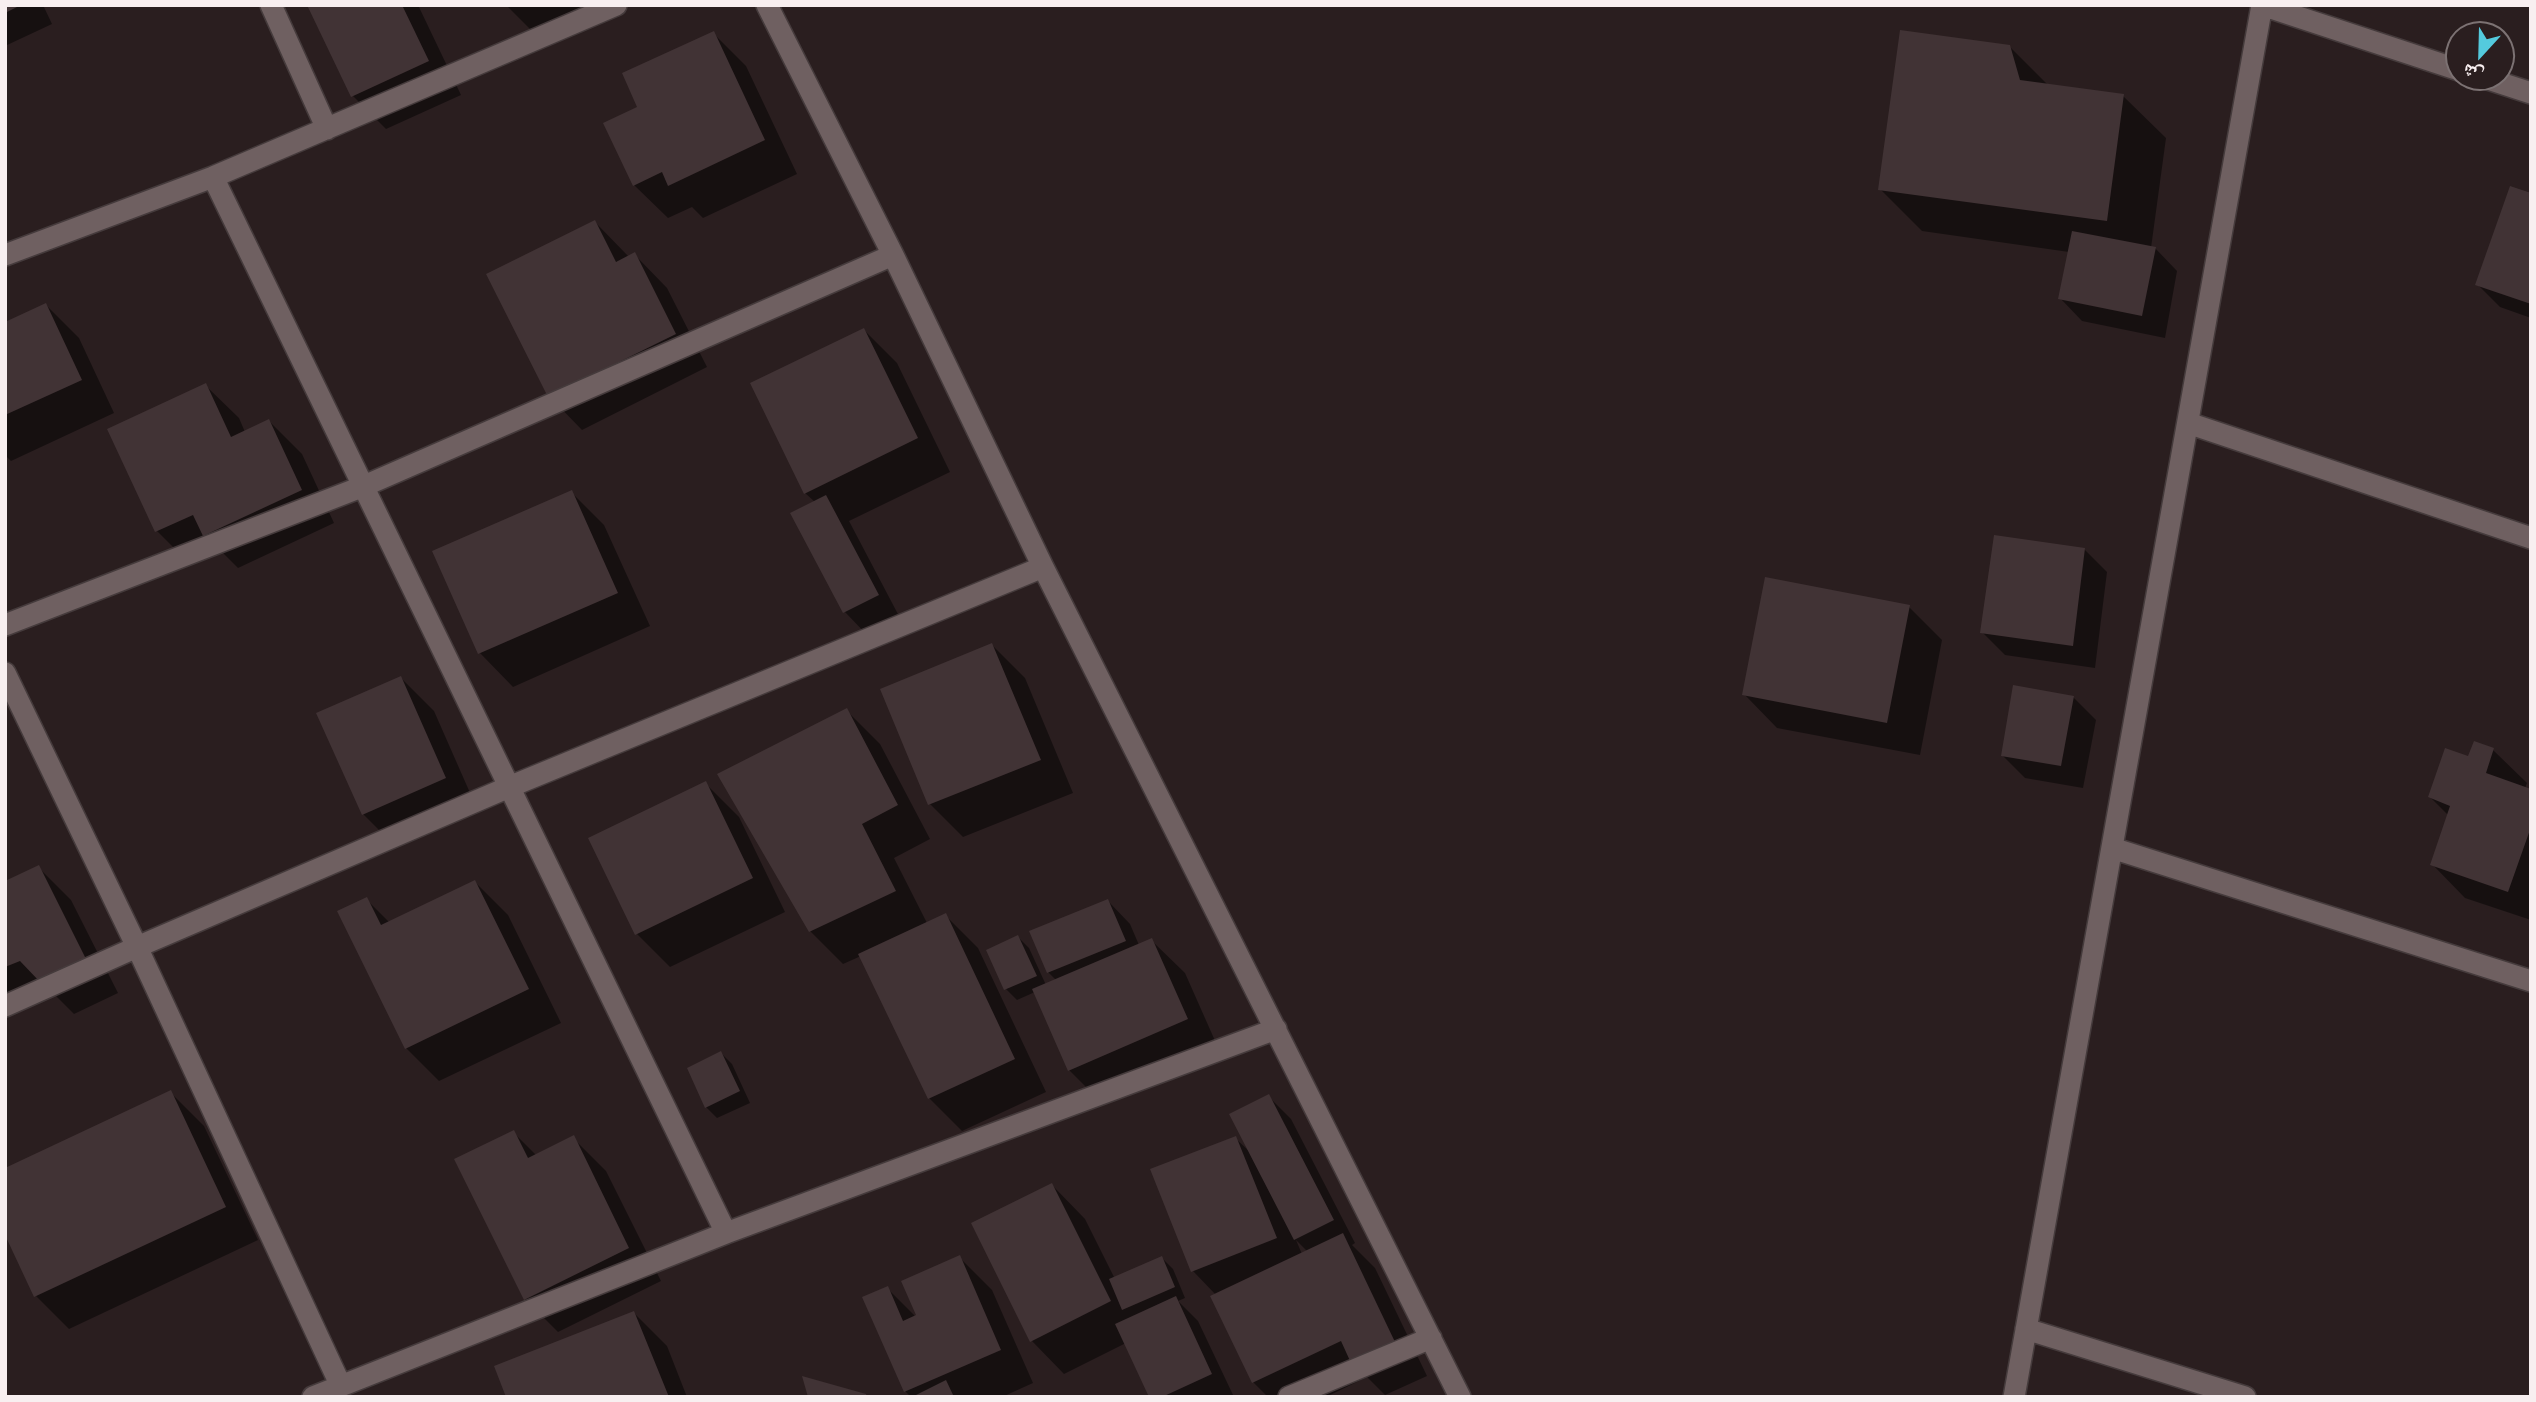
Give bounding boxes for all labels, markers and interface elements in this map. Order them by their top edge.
north arrow [2445,21,2515,91]
text: ش [2459,59,2487,89]

